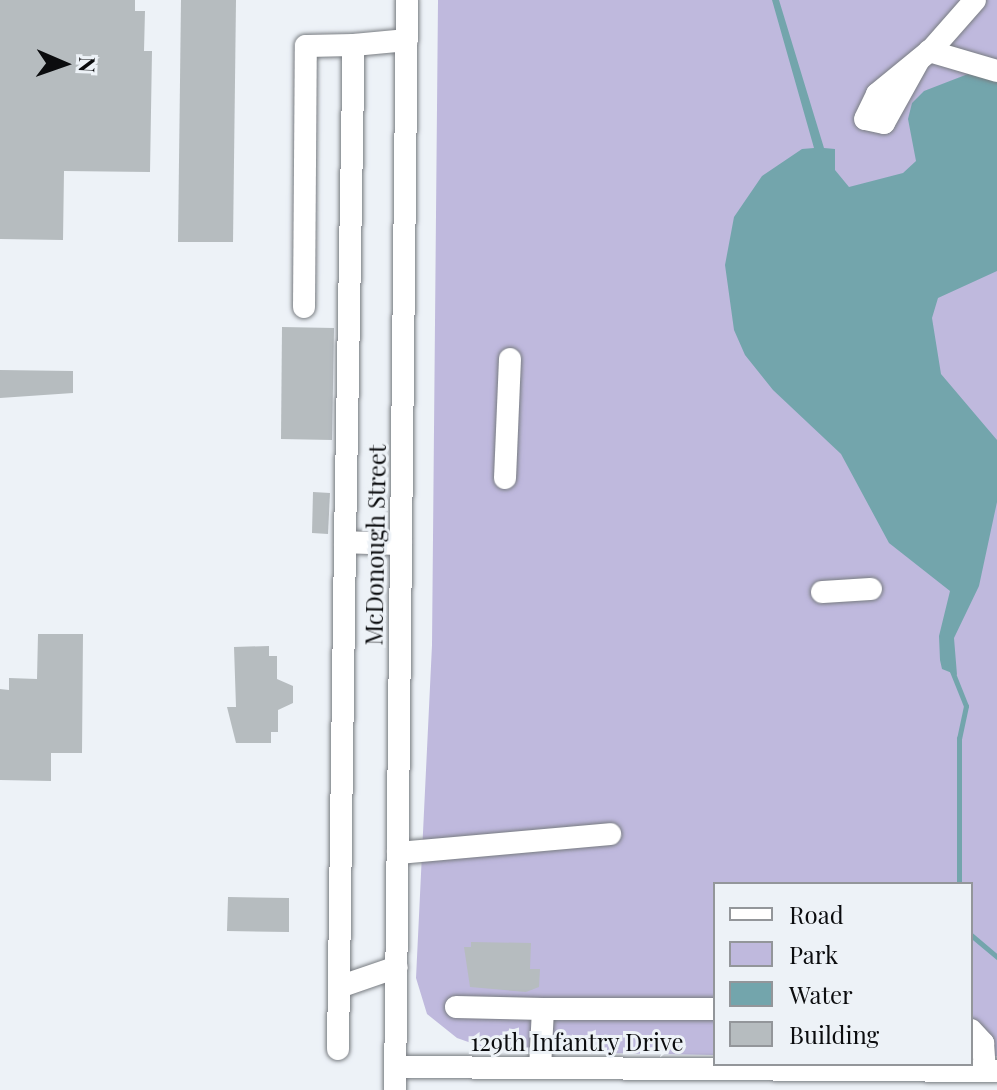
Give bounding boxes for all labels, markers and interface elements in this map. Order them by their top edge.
north arrow [24,24,104,104]
text: N [73,56,103,73]
street label: McDonough Street [359,444,391,646]
legend [713,882,973,1066]
text: Road [789,898,844,930]
text: Park [789,938,838,970]
text: Water [789,978,853,1010]
text: Building [789,1018,879,1050]
street label: 129th Infantry Drive [470,1028,684,1056]

